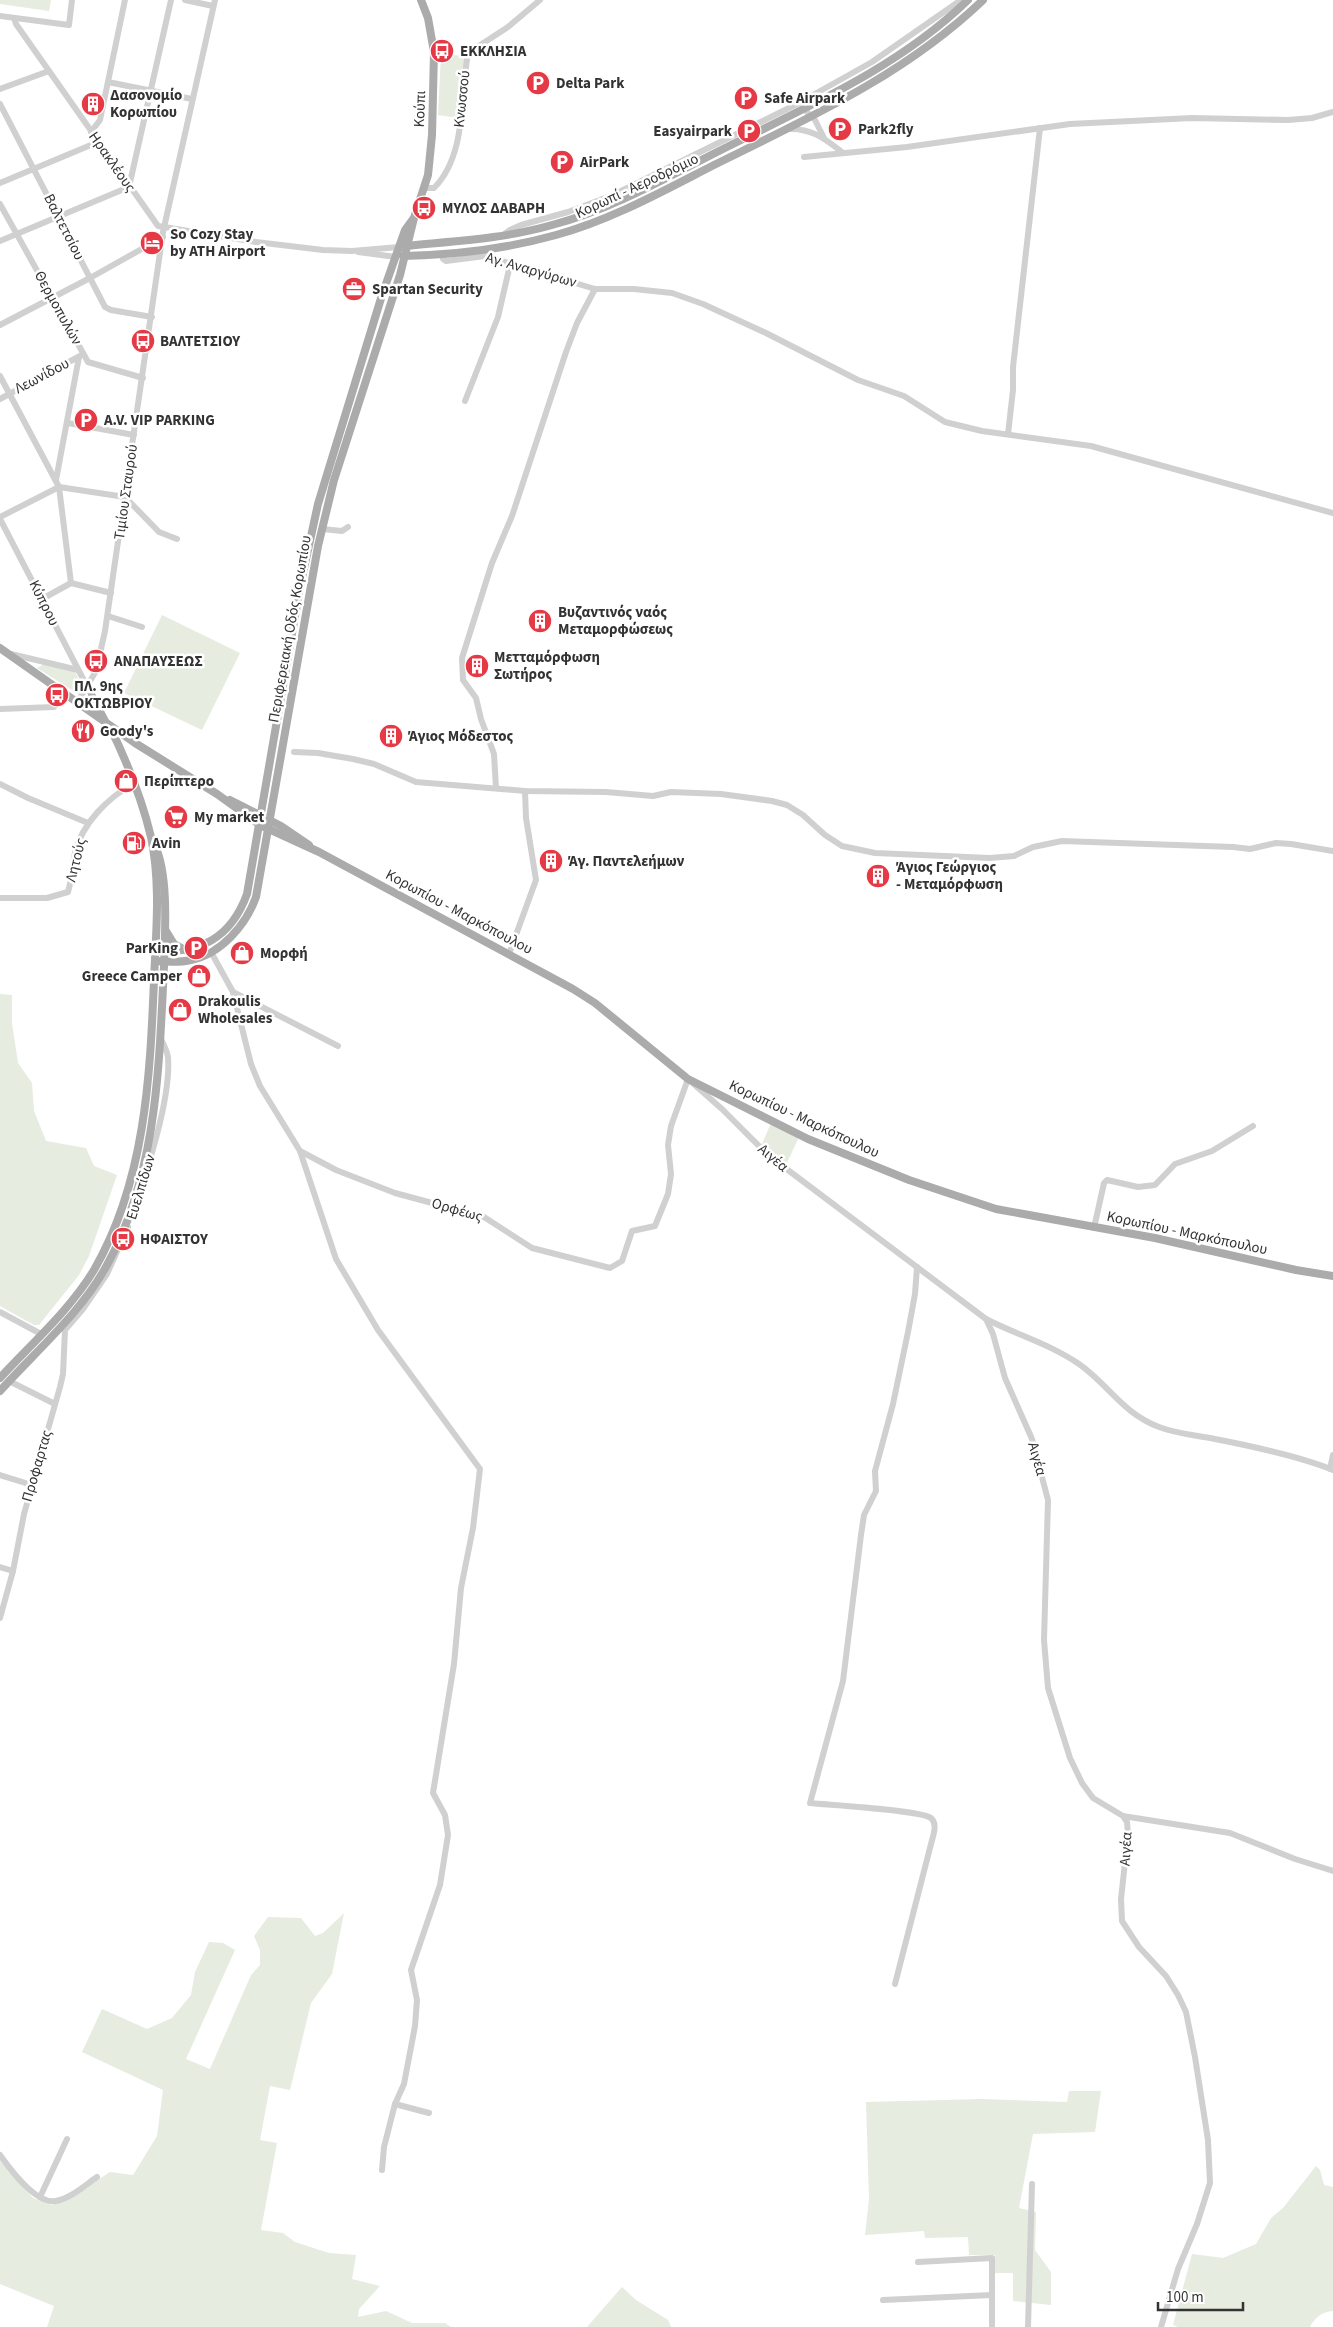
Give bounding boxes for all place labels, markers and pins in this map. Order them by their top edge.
bus stop icon: ΕΚΚΛΗΣΙΑ [429,38,455,64]
place label: ΕΚΚΛΗΣΙΑ [460,41,527,62]
parking icon: Delta Park [525,70,551,96]
place label: Delta Park [556,73,625,94]
place label: Δασονομίο Κορωπίου [110,85,182,123]
parking icon: Safe Airpark [733,85,759,111]
place label: Safe Airpark [764,88,846,109]
building icon: Δασονομίο Κορωπίου [80,91,106,117]
parking icon: Park2fly [827,116,853,142]
parking icon: Easyairpark [736,118,762,144]
place label: Park2fly [858,119,914,140]
place label: Easyairpark [653,121,733,142]
parking icon: AirPark [549,149,575,175]
place label: AirPark [579,152,630,173]
bus stop icon: ΜΥΛΟΣ ΔΑΒΑΡΗ [411,195,437,221]
place label: ΜΥΛΟΣ ΔΑΒΑΡΗ [442,198,545,219]
place label: So Cozy Stay by ATH Airport [170,224,266,262]
hotel icon: So Cozy Stay by ATH Airport [139,230,165,256]
office icon: Spartan Security [341,276,367,302]
place label: Spartan Security [372,279,483,300]
bus stop icon: ΒΑΛΤΕΤΣΙΟΥ [130,328,156,354]
place label: ΒΑΛΤΕΤΣΙΟΥ [160,331,240,352]
parking icon: A.V. VIP PARKING [73,407,99,433]
place label: A.V. VIP PARKING [103,410,215,431]
place label: Βυζαντινός ναός Μεταμορφώσεως [558,602,673,640]
building icon: Βυζαντινός ναός Μεταμορφώσεως [527,608,553,634]
place label: Μετταμόρφωση Σωτήρος [494,647,600,685]
bus stop icon: ΑΝΑΠΑΥΣΕΩΣ [83,648,109,674]
place label: ΑΝΑΠΑΥΣΕΩΣ [113,651,203,672]
building icon: Μετταμόρφωση Σωτήρος [464,653,490,679]
place label: ΠΛ. 9ης ΟΚΤΩΒΡΙΟΥ [74,676,152,714]
bus stop icon: ΠΛ. 9ης ΟΚΤΩΒΡΙΟΥ [44,682,70,708]
restaurant icon: Goody's [70,718,96,744]
place label: Goody's [100,721,154,742]
building icon: Άγιος Μόδεστος [378,723,404,749]
place label: Άγιος Μόδεστος [408,726,513,747]
shop icon: Περίπτερο [113,768,139,794]
place label: Περίπτερο [144,771,214,792]
supermarket icon: My market [163,804,189,830]
place label: My market [194,807,264,828]
fuel station icon: Avin [121,830,147,856]
place label: Avin [151,833,181,854]
building icon: Άγ. Παντελεήμων [538,848,564,874]
place label: Άγ. Παντελεήμων [568,851,684,872]
place label: Άγιος Γεώργιος - Μεταμόρφωση [896,857,1003,895]
building icon: Άγιος Γεώργιος - Μεταμόρφωση [865,863,891,889]
parking icon: ParKing [183,935,209,961]
place label: ParKing [126,938,178,959]
shop icon: Μορφή [229,940,255,966]
place label: Μορφή [260,943,308,964]
shop icon: Greece Camper [186,963,212,989]
place label: Greece Camper [82,966,182,987]
place label: Drakoulis Wholesales [198,991,273,1029]
shop icon: Drakoulis Wholesales [167,997,193,1023]
bus stop icon: ΗΦΑΙΣΤΟΥ [110,1226,136,1252]
place label: ΗΦΑΙΣΤΟΥ [140,1229,208,1250]

